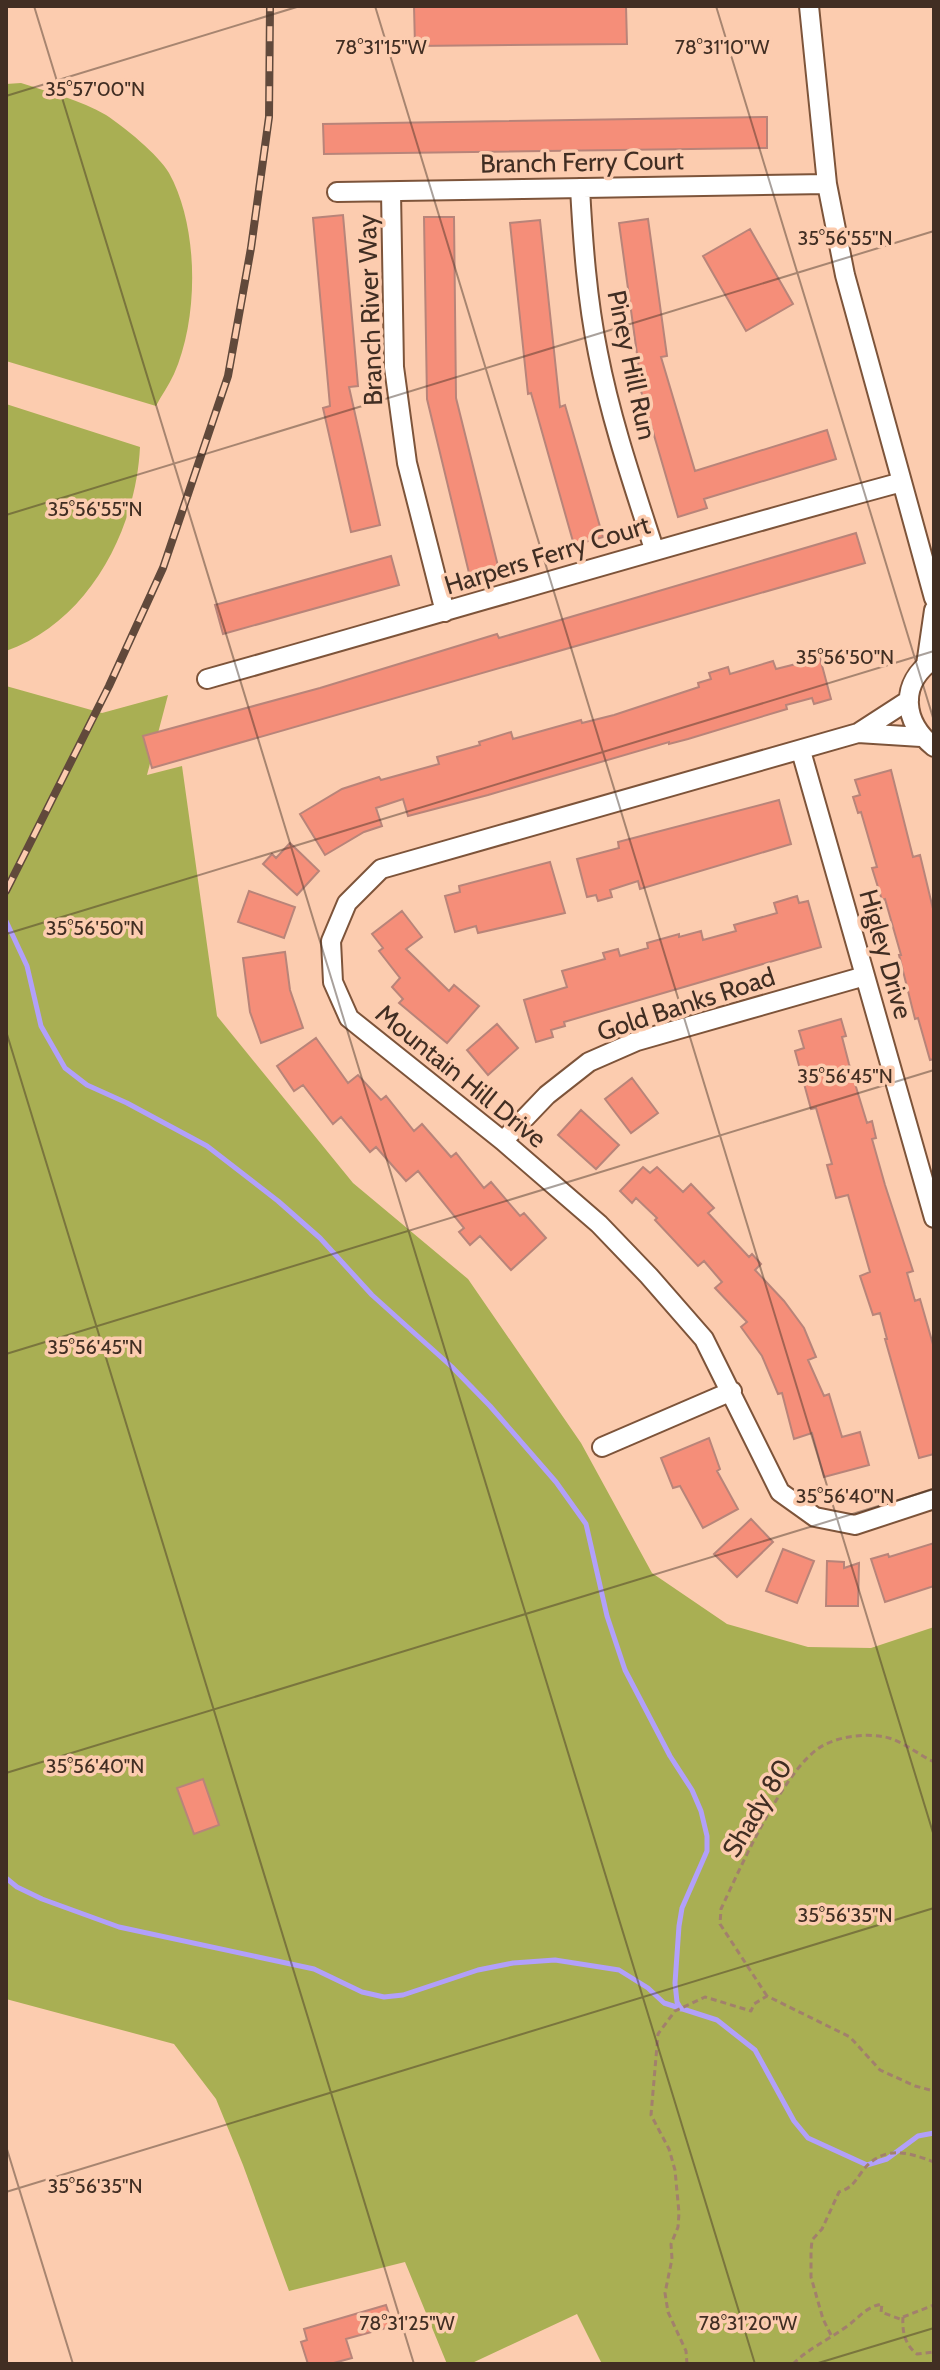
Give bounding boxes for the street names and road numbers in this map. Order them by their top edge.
street label: Branch Ferry Court [480,144,684,180]
street label: Branch River Way [351,214,389,406]
street label: Piney Hill Run [601,287,663,443]
street label: Harpers Ferry Court [440,508,654,601]
street label: Higley Drive [852,886,920,1022]
street label: Gold Banks Road [593,960,779,1048]
street label: Mountain Hill Drive [369,997,553,1155]
street label: Shady 80 [715,1753,799,1863]

